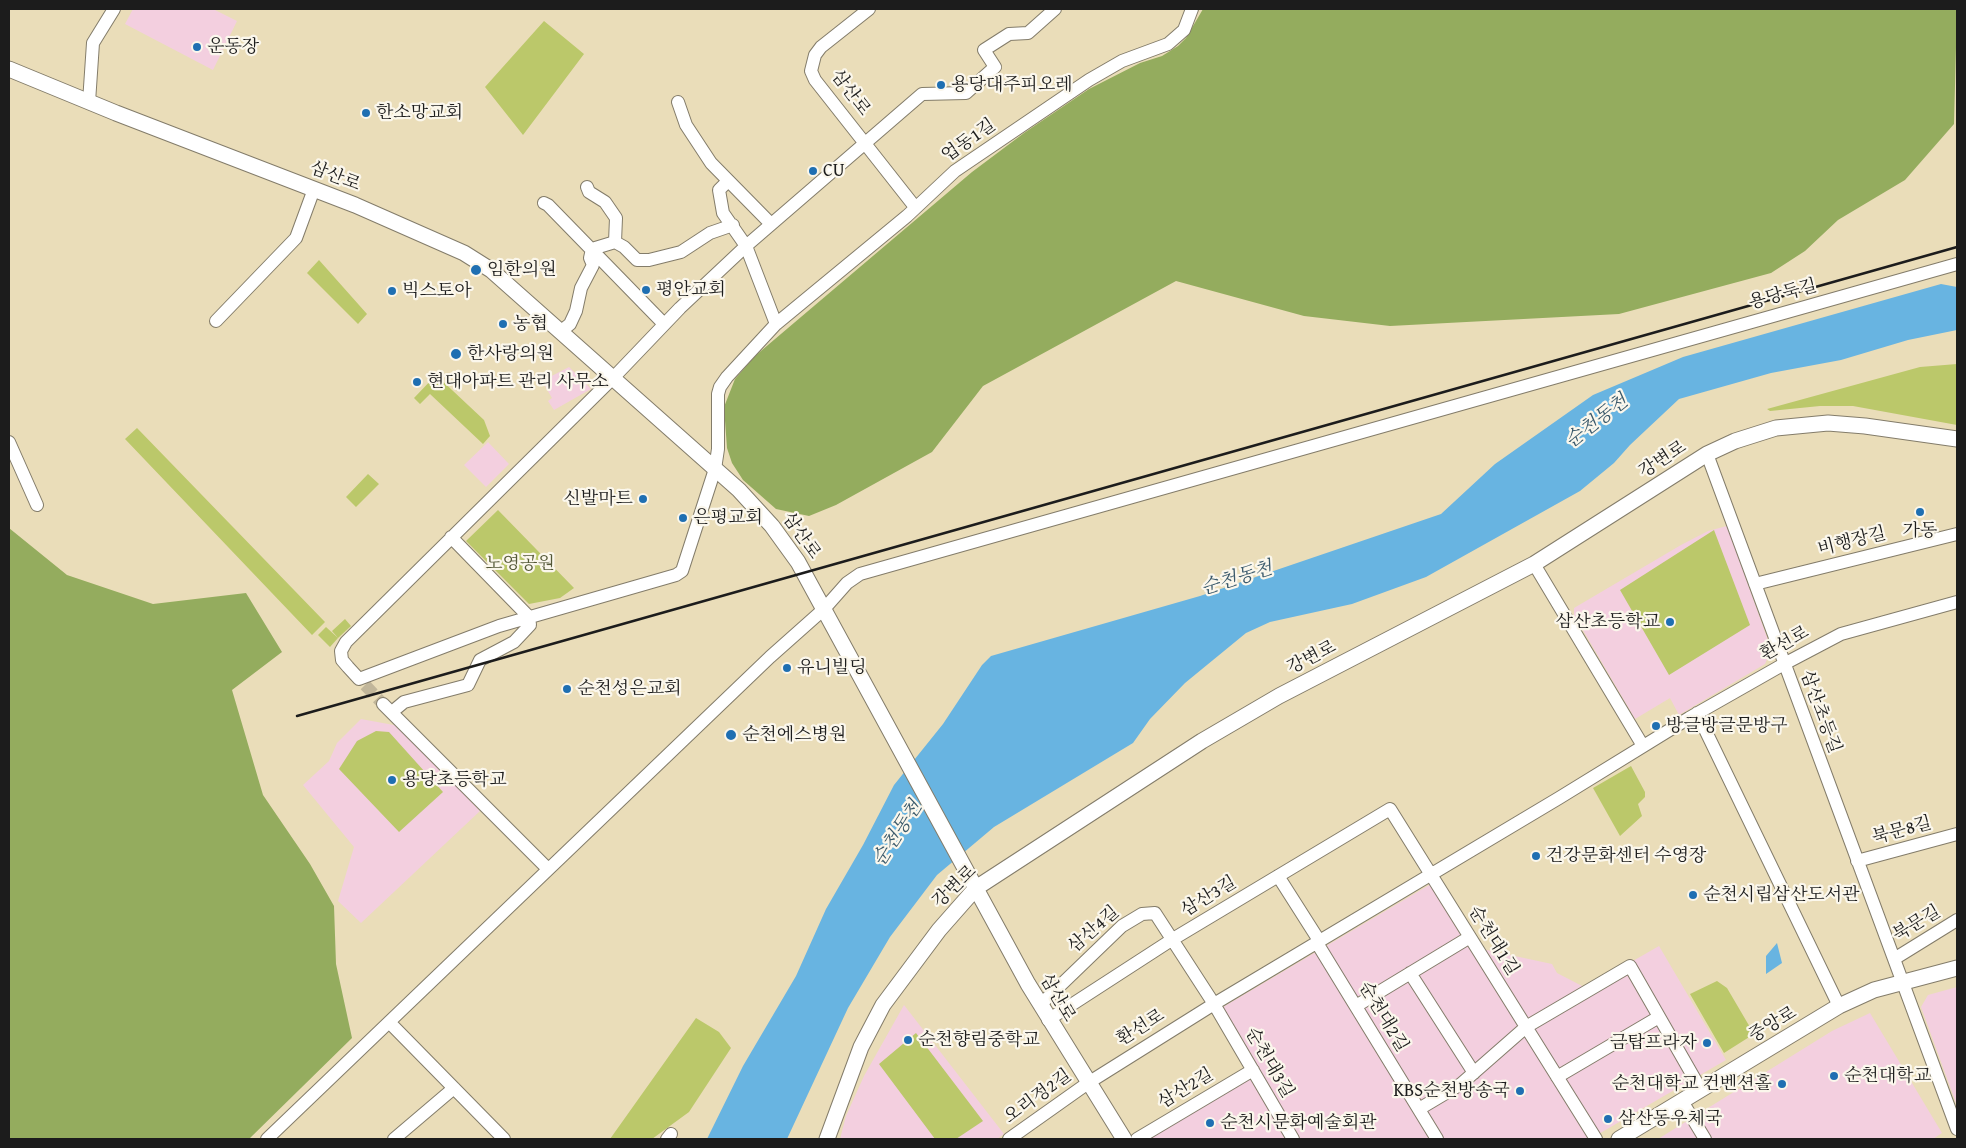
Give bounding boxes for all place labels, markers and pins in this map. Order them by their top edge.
place label: 운동장 [207,36,259,58]
marker: 운동장 [191,41,203,53]
place label: 용당대주피오레 [951,74,1073,96]
marker: 용당대주피오레 [935,79,947,91]
place label: 한소망교회 [376,102,463,124]
marker: 한소망교회 [360,107,372,119]
place label: CU [823,160,845,182]
marker: CU [807,165,819,177]
place label: 임한의원 [487,259,557,281]
marker: 임한의원 [469,263,483,277]
place label: 평안교회 [656,279,726,301]
place label: 빅스토아 [402,280,472,302]
marker: 평안교회 [640,284,652,296]
marker: 빅스토아 [386,285,398,297]
place label: 농협 [513,313,548,335]
marker: 농협 [497,318,509,330]
place label: 한사랑의원 [467,343,554,365]
marker: 한사랑의원 [449,347,463,361]
place label: 현대아파트 관리 사무소 [427,371,609,393]
marker: 현대아파트 관리 사무소 [411,376,423,388]
place label: 신발마트 [563,488,633,510]
marker: 신발마트 [637,493,649,505]
marker: 가동 [1914,506,1926,518]
place label: 은평교회 [693,507,763,529]
marker: 은평교회 [677,512,689,524]
place label: 가동 [1903,520,1937,542]
place label: 삼산초등학교 [1556,611,1660,633]
marker: 삼산초등학교 [1664,616,1676,628]
place label: 유니빌딩 [797,657,867,679]
marker: 유니빌딩 [781,662,793,674]
place label: 순천성은교회 [577,678,681,700]
marker: 순천성은교회 [561,683,573,695]
place label: 방글방글문방구 [1666,715,1788,737]
marker: 방글방글문방구 [1650,720,1662,732]
place label: 순천에스병원 [742,724,846,746]
marker: 순천에스병원 [724,728,738,742]
place label: 용당초등학교 [402,769,506,791]
marker: 용당초등학교 [386,774,398,786]
place label: 건강문화센터 수영장 [1546,845,1706,867]
marker: 건강문화센터 수영장 [1530,850,1542,862]
place label: 순천시립삼산도서관 [1703,884,1859,906]
marker: 순천시립삼산도서관 [1687,889,1699,901]
place label: 순천향림중학교 [918,1029,1040,1051]
place label: 금탑프라자 [1610,1032,1697,1054]
marker: 순천향림중학교 [902,1034,914,1046]
marker: 금탑프라자 [1701,1037,1713,1049]
place label: 순천대학교 [1844,1065,1931,1087]
marker: 순천대학교 [1828,1070,1840,1082]
place label: 순천대학교 컨벤션홀 [1612,1073,1772,1095]
marker: 순천대학교 컨벤션홀 [1776,1078,1788,1090]
place label: KBS순천방송국 [1393,1080,1510,1102]
marker: KBS순천방송국 [1514,1085,1526,1097]
place label: 삼산동우체국 [1618,1108,1722,1130]
place label: 순천시문화예술회관 [1220,1112,1376,1134]
marker: 삼산동우체국 [1602,1113,1614,1125]
marker: 순천시문화예술회관 [1204,1117,1216,1129]

